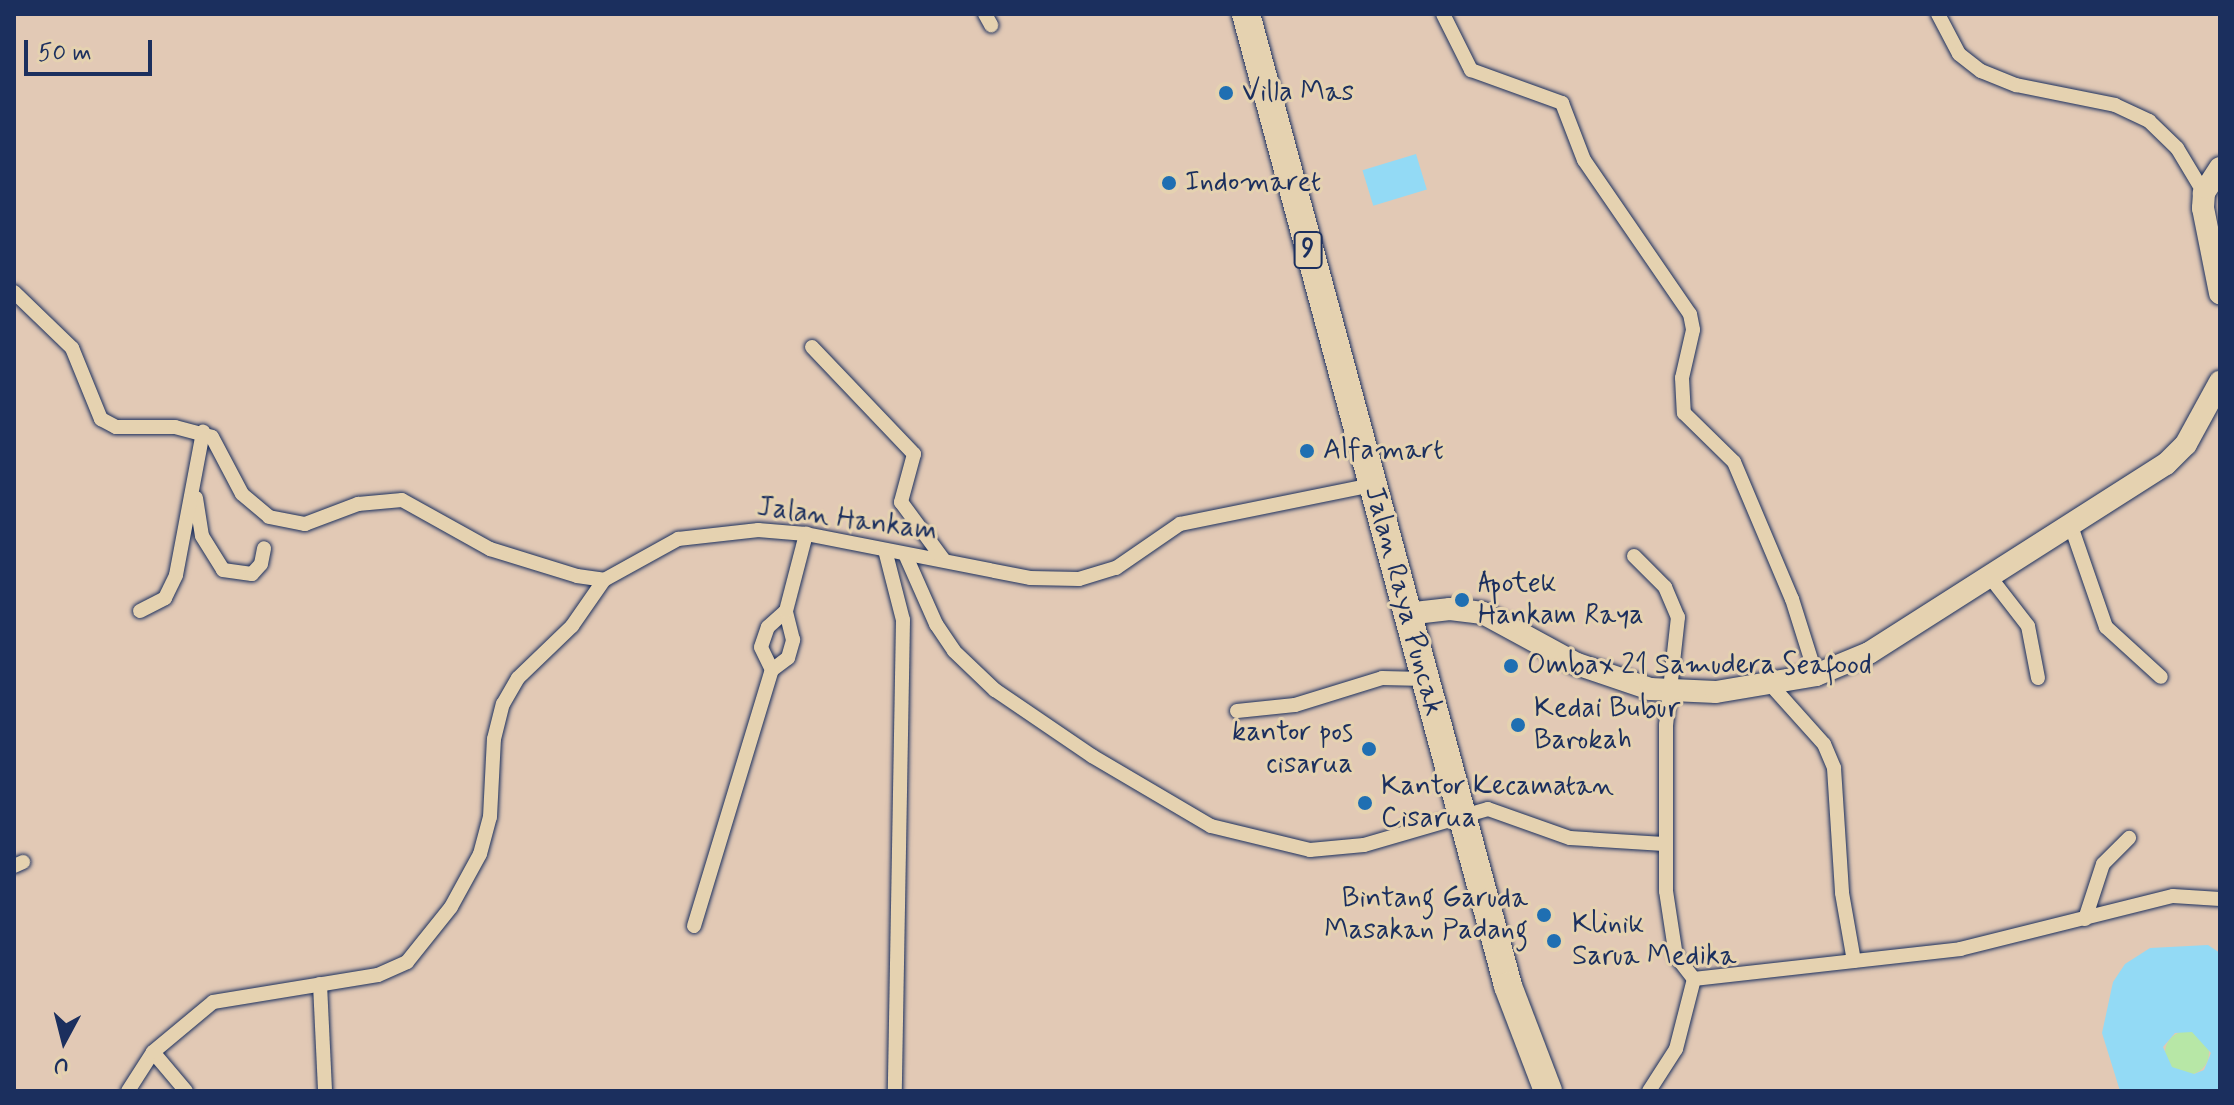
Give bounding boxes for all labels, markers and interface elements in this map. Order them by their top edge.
scale bar [28,24,156,74]
text: 50 m [38,38,92,69]
place label: Villa Mas [1242,76,1352,110]
marker: Villa Mas [1217,84,1235,102]
place label: Indomaret [1185,166,1321,200]
marker: Indomaret [1160,174,1178,192]
road number: 9 [1292,228,1324,272]
place label: Alfamart [1323,434,1444,468]
marker: Alfamart [1298,442,1316,460]
street label: Jalan Raya Puncak [1357,485,1449,717]
street label: Jalan Hankam [756,491,938,549]
place label: Apotek Hankam Raya [1478,567,1643,633]
marker: Apotek Hankam Raya [1453,591,1471,609]
place label: Ombax 21 Samudera Seafood [1527,649,1871,683]
marker: Ombax 21 Samudera Seafood [1502,657,1520,675]
place label: Kedai Bubur Barokah [1534,692,1680,758]
place label: kantor pos cisarua [1230,716,1353,782]
marker: Kedai Bubur Barokah [1509,716,1527,734]
marker: kantor pos cisarua [1360,740,1378,758]
place label: Kantor Kecamatan Cisarua [1381,770,1625,836]
marker: Kantor Kecamatan Cisarua [1356,794,1374,812]
place label: Bintang Garuda Masakan Padang [1319,882,1528,948]
marker: Bintang Garuda Masakan Padang [1535,906,1553,924]
place label: Klinik Sarua Medika [1572,908,1737,974]
marker: Klinik Sarua Medika [1543,930,1565,952]
north arrow [24,1001,104,1081]
text: U [52,1050,70,1080]

